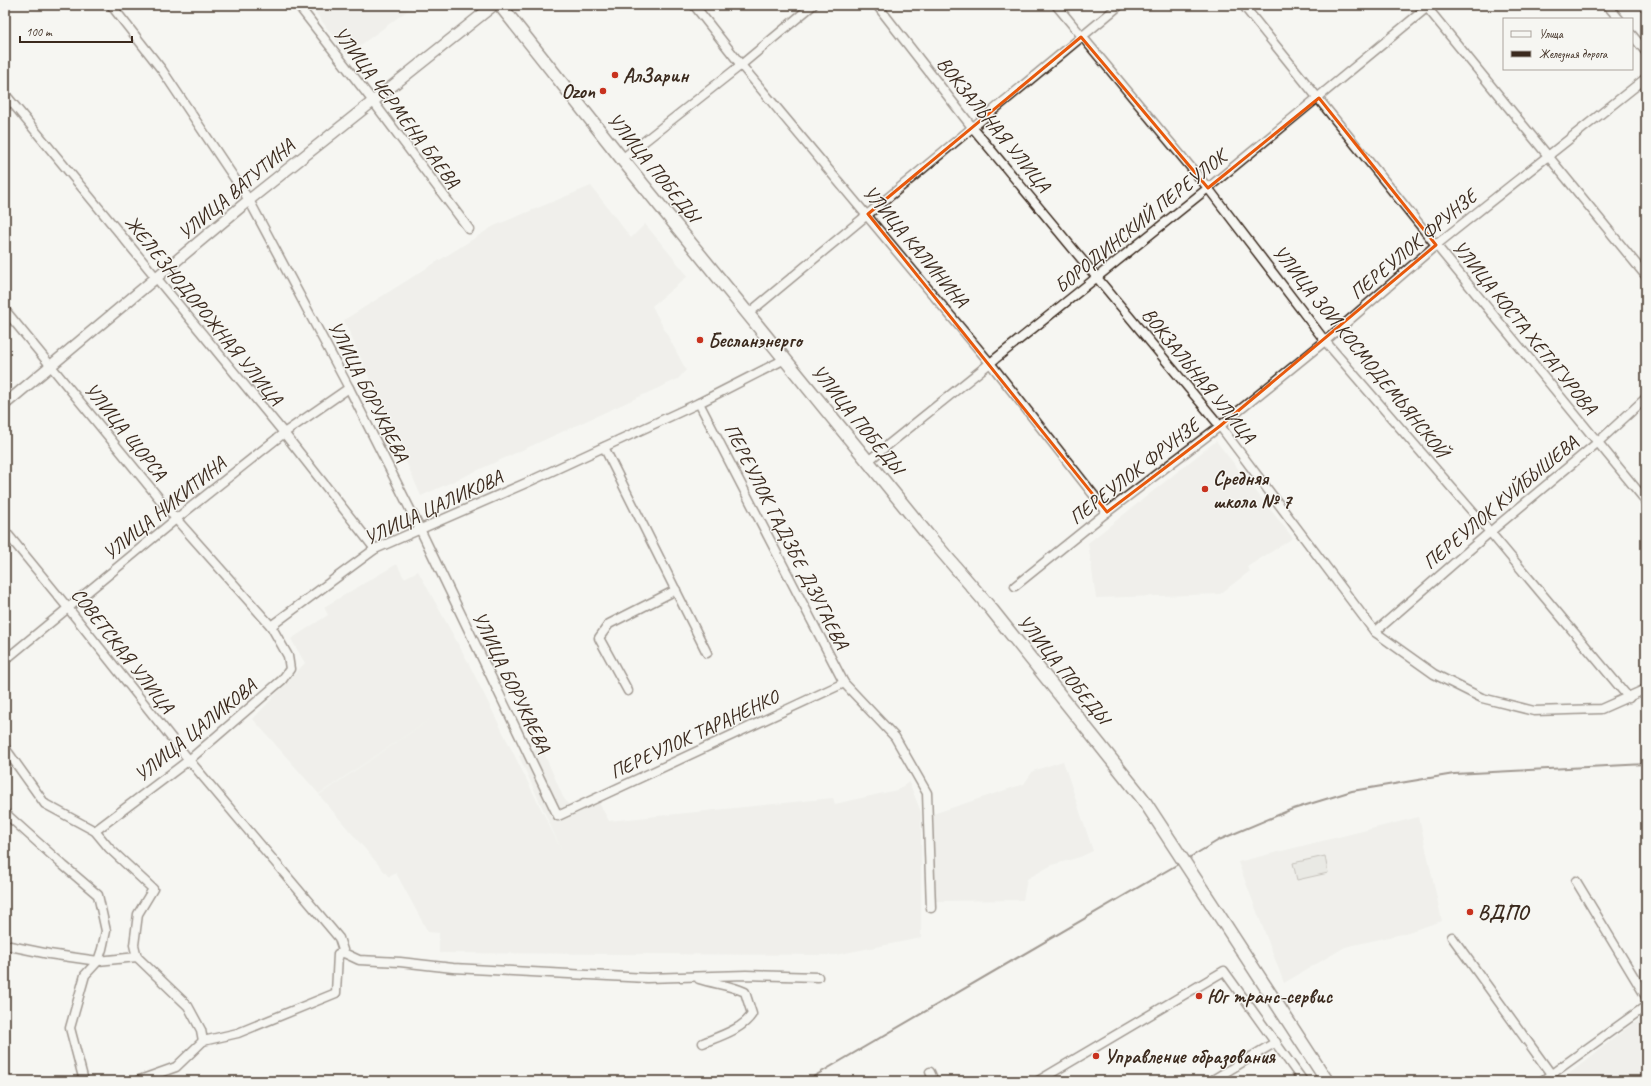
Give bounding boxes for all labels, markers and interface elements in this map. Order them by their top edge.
scale bar [20,18,132,44]
legend [1503,18,1633,70]
street label: УЛИЦА ЧЕРМЕНА БАЕВА [328,22,466,194]
text: 100 m [26,24,53,40]
text: Улица [1539,26,1564,42]
text: Железная дорога [1539,46,1608,62]
street label: ВОКЗАЛЬНАЯ УЛИЦА [931,52,1056,198]
place label: АлЗарин [623,63,690,88]
marker: АлЗарин [610,70,620,80]
place label: Ozon [562,79,596,104]
marker: Ozon [598,86,608,96]
street label: УЛИЦА ПОБЕДЫ [602,108,708,230]
street label: УЛИЦА ВАТУТИНА [173,133,300,245]
street label: БОРОДИНСКИЙ ПЕРЕУЛОК [1049,142,1234,298]
street label: УЛИЦА КАЛИНИНА [857,180,974,313]
street label: ПЕРЕУЛОК ФРУНЗЕ [1345,182,1484,305]
street label: ЖЕЛЕЗНОДОРОЖНАЯ УЛИЦА [119,210,289,411]
street label: УЛИЦА КОСТА ХЕТАГУРОВА [1447,235,1603,420]
street label: УЛИЦА ЗОИ КОСМОДЕМЬЯНСКОЙ [1267,240,1456,465]
street label: ВОКЗАЛЬНАЯ УЛИЦА [1136,303,1261,449]
street label: УЛИЦА БОРУКАЕВА [322,317,415,466]
place label: Бесланэнерго [708,328,804,353]
marker: Бесланэнерго [695,335,705,345]
street label: УЛИЦА ПОБЕДЫ [806,360,912,482]
street label: УЛИЦА ЩОРСА [79,378,173,486]
street label: ПЕРЕУЛОК ФРУНЗЕ [1064,411,1207,530]
street label: ПЕРЕУЛОК ГАДЗБЕ ДЗУГАЕВА [719,419,855,654]
street label: ПЕРЕУЛОК КУЙБЫШЕВА [1418,430,1584,575]
street label: УЛИЦА НИКИТИНА [98,451,232,566]
street label: УЛИЦА ЦАЛИКОВА [360,464,507,550]
place label: Средняя школа № 7 [1213,466,1293,514]
marker: Средняя школа № 7 [1200,484,1210,494]
street label: СОВЕТСКАЯ УЛИЦА [66,583,180,719]
street label: УЛИЦА БОРУКАЕВА [467,607,557,758]
street label: УЛИЦА ПОБЕДЫ [1012,610,1118,732]
street label: УЛИЦА ЦАЛИКОВА [129,673,262,787]
street label: ПЕРЕУЛОК ТАРАНЕНКО [606,684,784,785]
place label: ВДПО [1478,900,1531,925]
marker: ВДПО [1465,907,1475,917]
place label: Юг транс-сервис [1207,984,1334,1009]
marker: Юг транс-сервис [1194,991,1204,1001]
place label: Управление образования [1104,1044,1277,1070]
marker: Управление образования [1091,1051,1101,1061]

